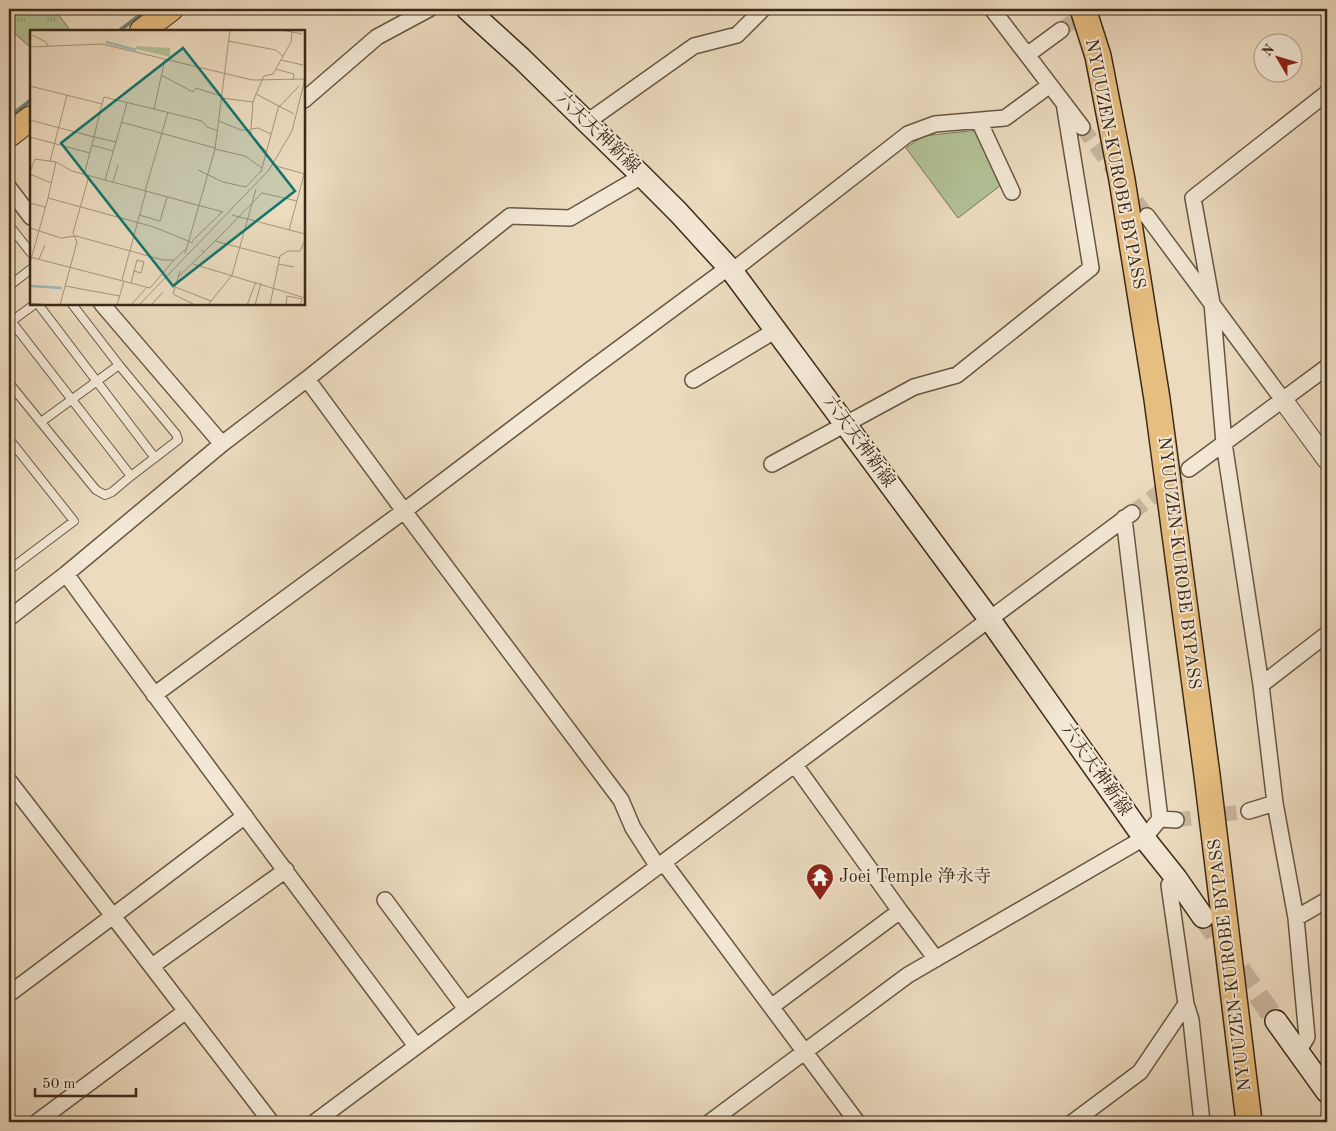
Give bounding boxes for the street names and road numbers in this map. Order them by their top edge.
street label: NYUUZEN-KUROBE BYPASS [1082,37,1148,291]
street label: 六天天神新線 [553,88,644,177]
street label: 六天天神新線 [820,392,900,491]
street label: NYUUZEN-KUROBE BYPASS [1155,436,1203,690]
street label: 六天天神新線 [1058,719,1136,819]
street label: NYUUZEN-KUROBE BYPASS [1206,838,1254,1092]

